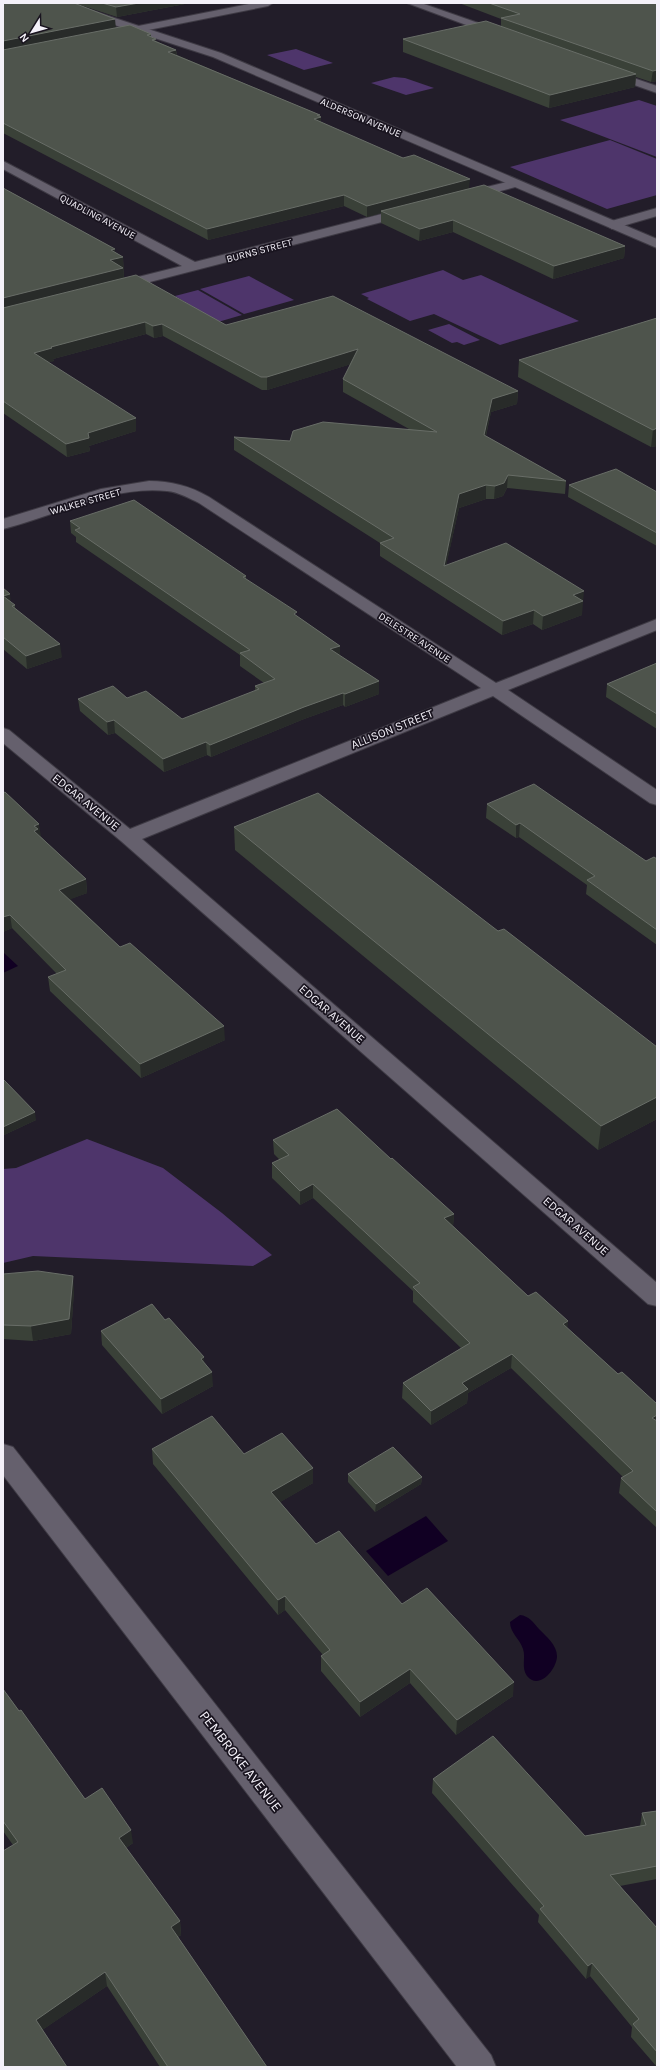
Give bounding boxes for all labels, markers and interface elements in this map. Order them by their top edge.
north arrow [12,12,52,52]
text: N [17,31,32,45]
street label: ALDERSON AVENUE [319,96,403,140]
street label: QUADLING AVENUE [58,192,138,242]
street label: BURNS STREET [225,236,293,266]
street label: WALKER STREET [49,486,122,518]
street label: DELESTRE AVENUE [376,610,453,666]
street label: ALLISON STREET [349,706,435,752]
street label: EDGAR AVENUE [50,771,122,833]
street label: EDGAR AVENUE [296,982,368,1046]
street label: EDGAR AVENUE [540,1194,612,1258]
street label: PEMBROKE AVENUE [196,1707,285,1815]

